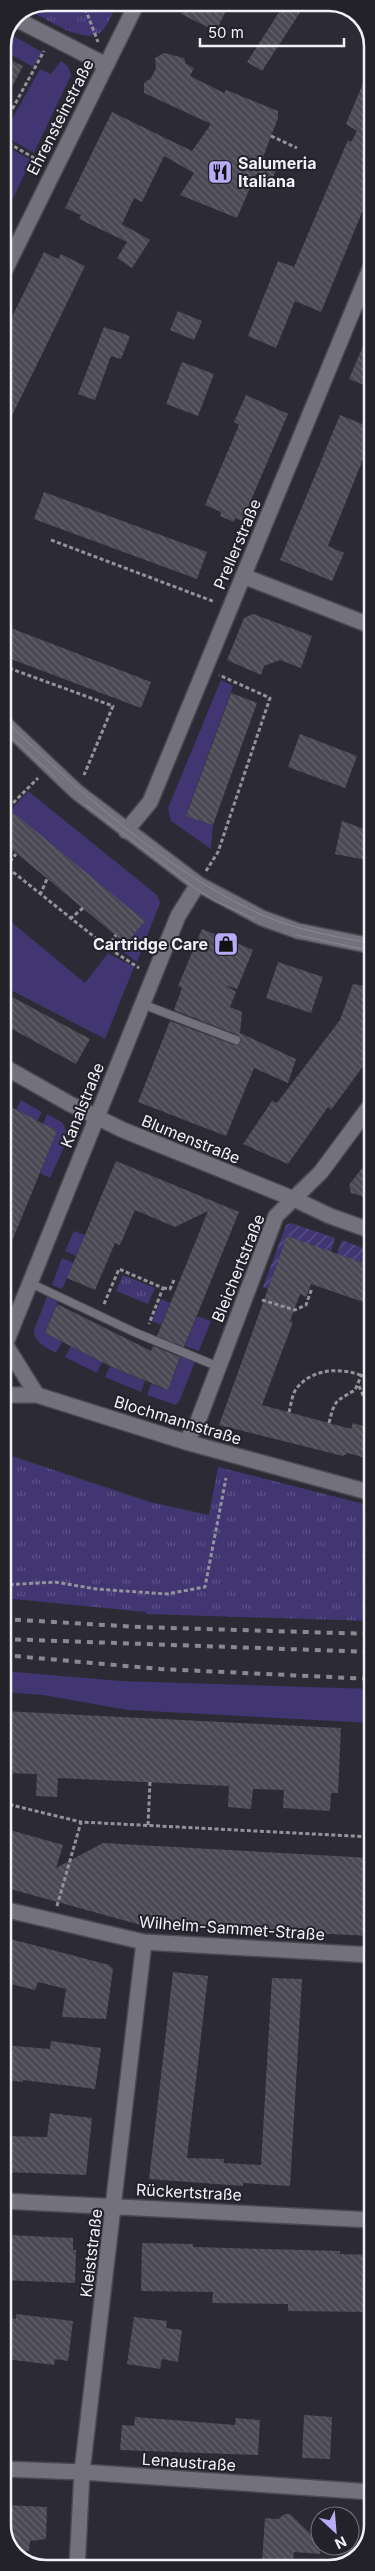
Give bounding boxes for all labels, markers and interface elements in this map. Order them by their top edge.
scale bar [200,15,344,47]
text: 50 m [208,23,244,42]
street label: Ehrensteinstraße [22,56,98,178]
place label: Salumeria Italiana [238,153,316,191]
restaurant icon: Salumeria Italiana [207,159,233,185]
street label: Prellerstraße [209,496,265,592]
shop icon: Cartridge Care [213,931,239,957]
place label: Cartridge Care [93,934,208,954]
street label: Kanalstraße [56,1060,108,1150]
street label: Blumenstraße [139,1110,243,1168]
street label: Bleichertstraße [207,1211,269,1325]
street label: Blochmannstraße [112,1391,244,1449]
street label: Wilhelm-Sammet-Straße [138,1912,326,1944]
street label: Rückertstraße [136,2179,242,2205]
street label: Kleiststraße [76,2207,106,2299]
street label: Lenaustraße [141,2449,237,2475]
north arrow [310,2506,360,2556]
text: N [332,2533,349,2553]

